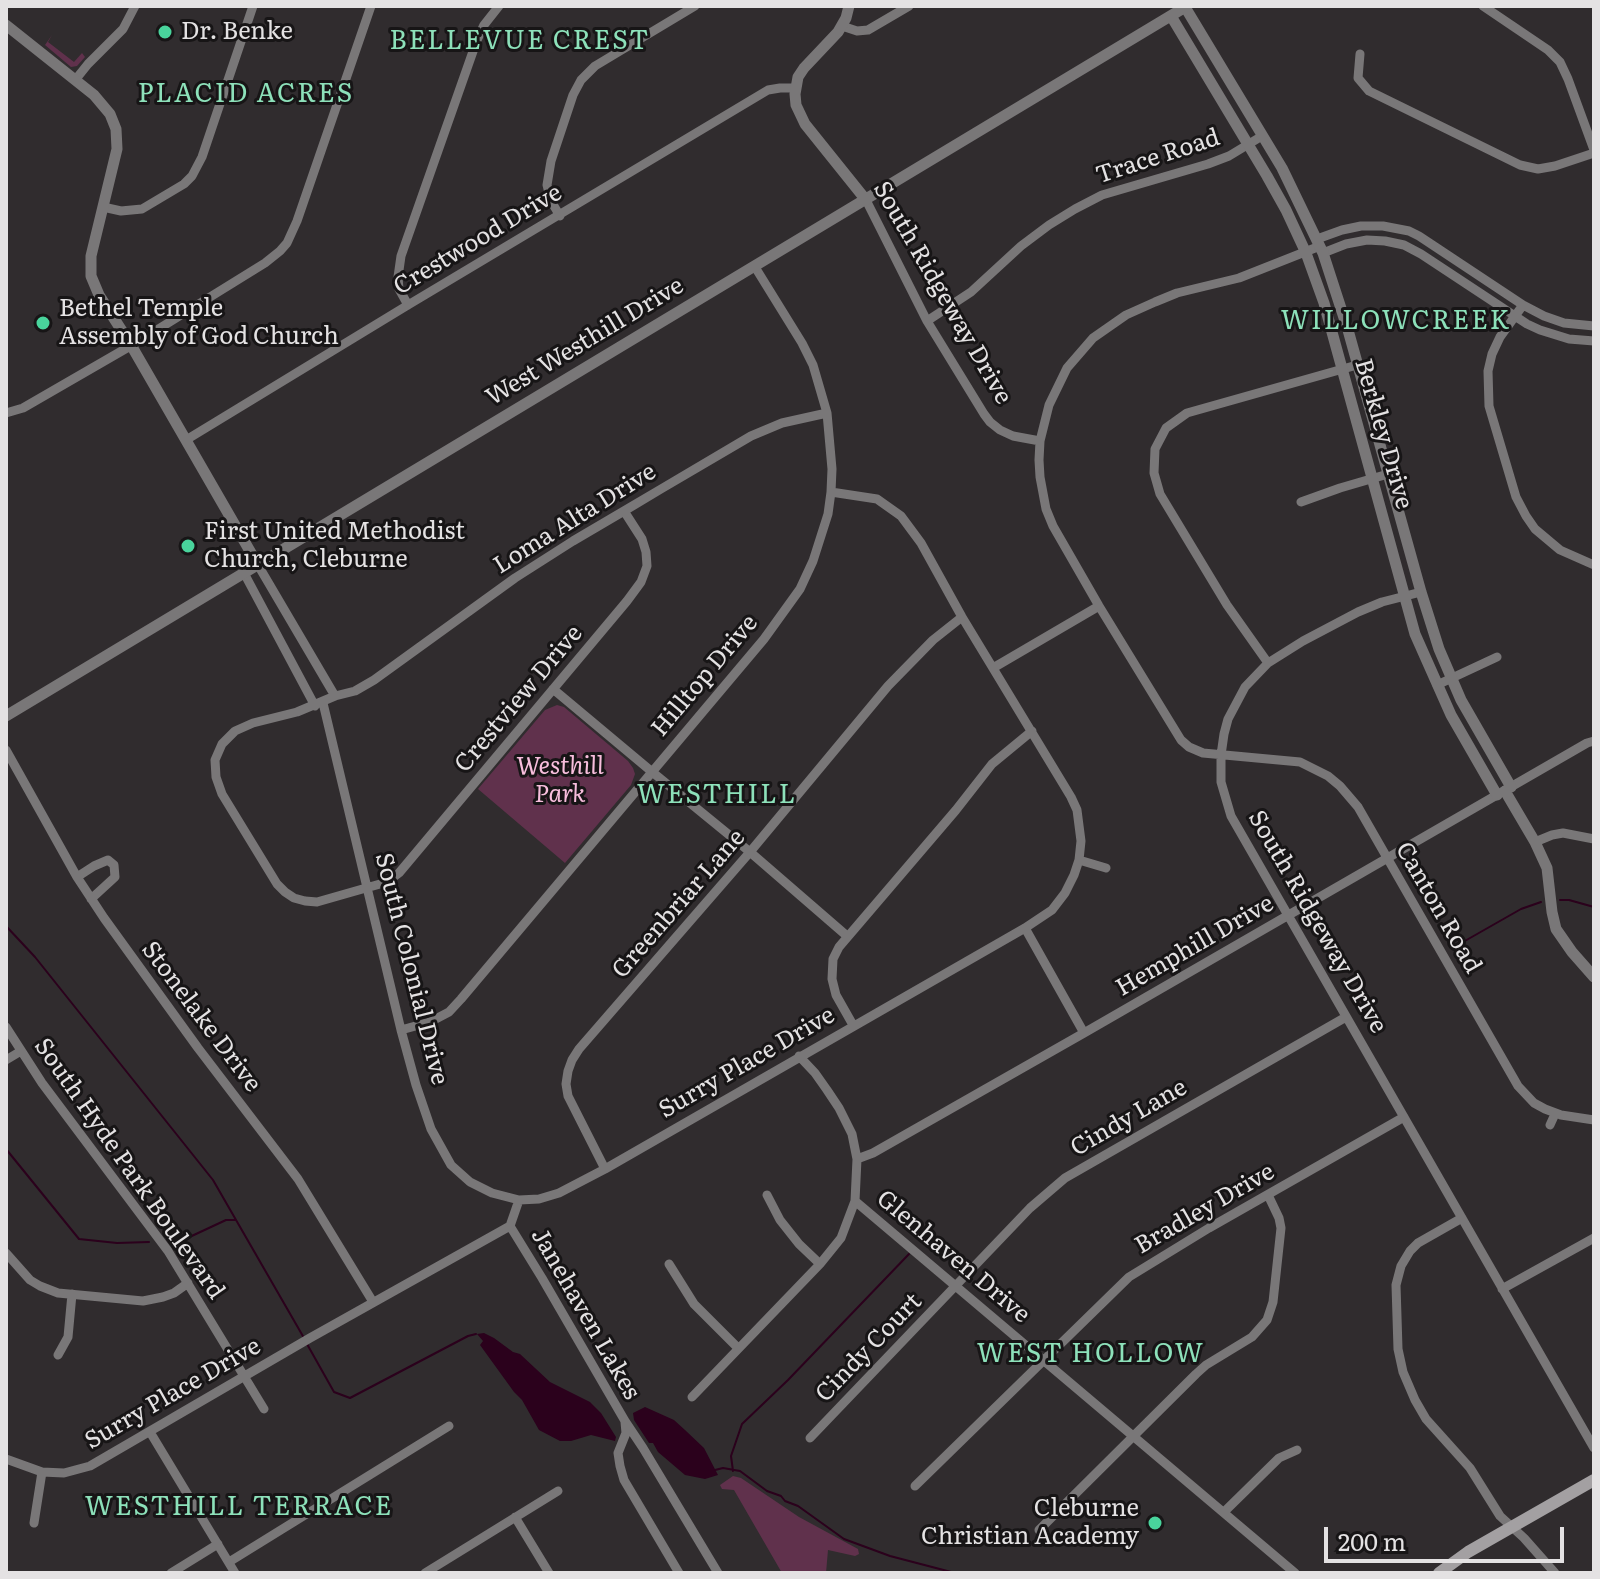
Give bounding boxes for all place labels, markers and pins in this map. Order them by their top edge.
place label: Dr. Benke [181,18,293,46]
marker: Dr. Benke [156,23,174,41]
place label: Bethel Temple Assembly of God Church [59,295,339,351]
marker: Bethel Temple Assembly of God Church [34,314,52,332]
place label: First United Methodist Church, Cleburne [204,518,465,574]
marker: First United Methodist Church, Cleburne [179,537,197,555]
place label: Cleburne Christian Academy [921,1495,1139,1551]
marker: Cleburne Christian Academy [1146,1514,1164,1532]

